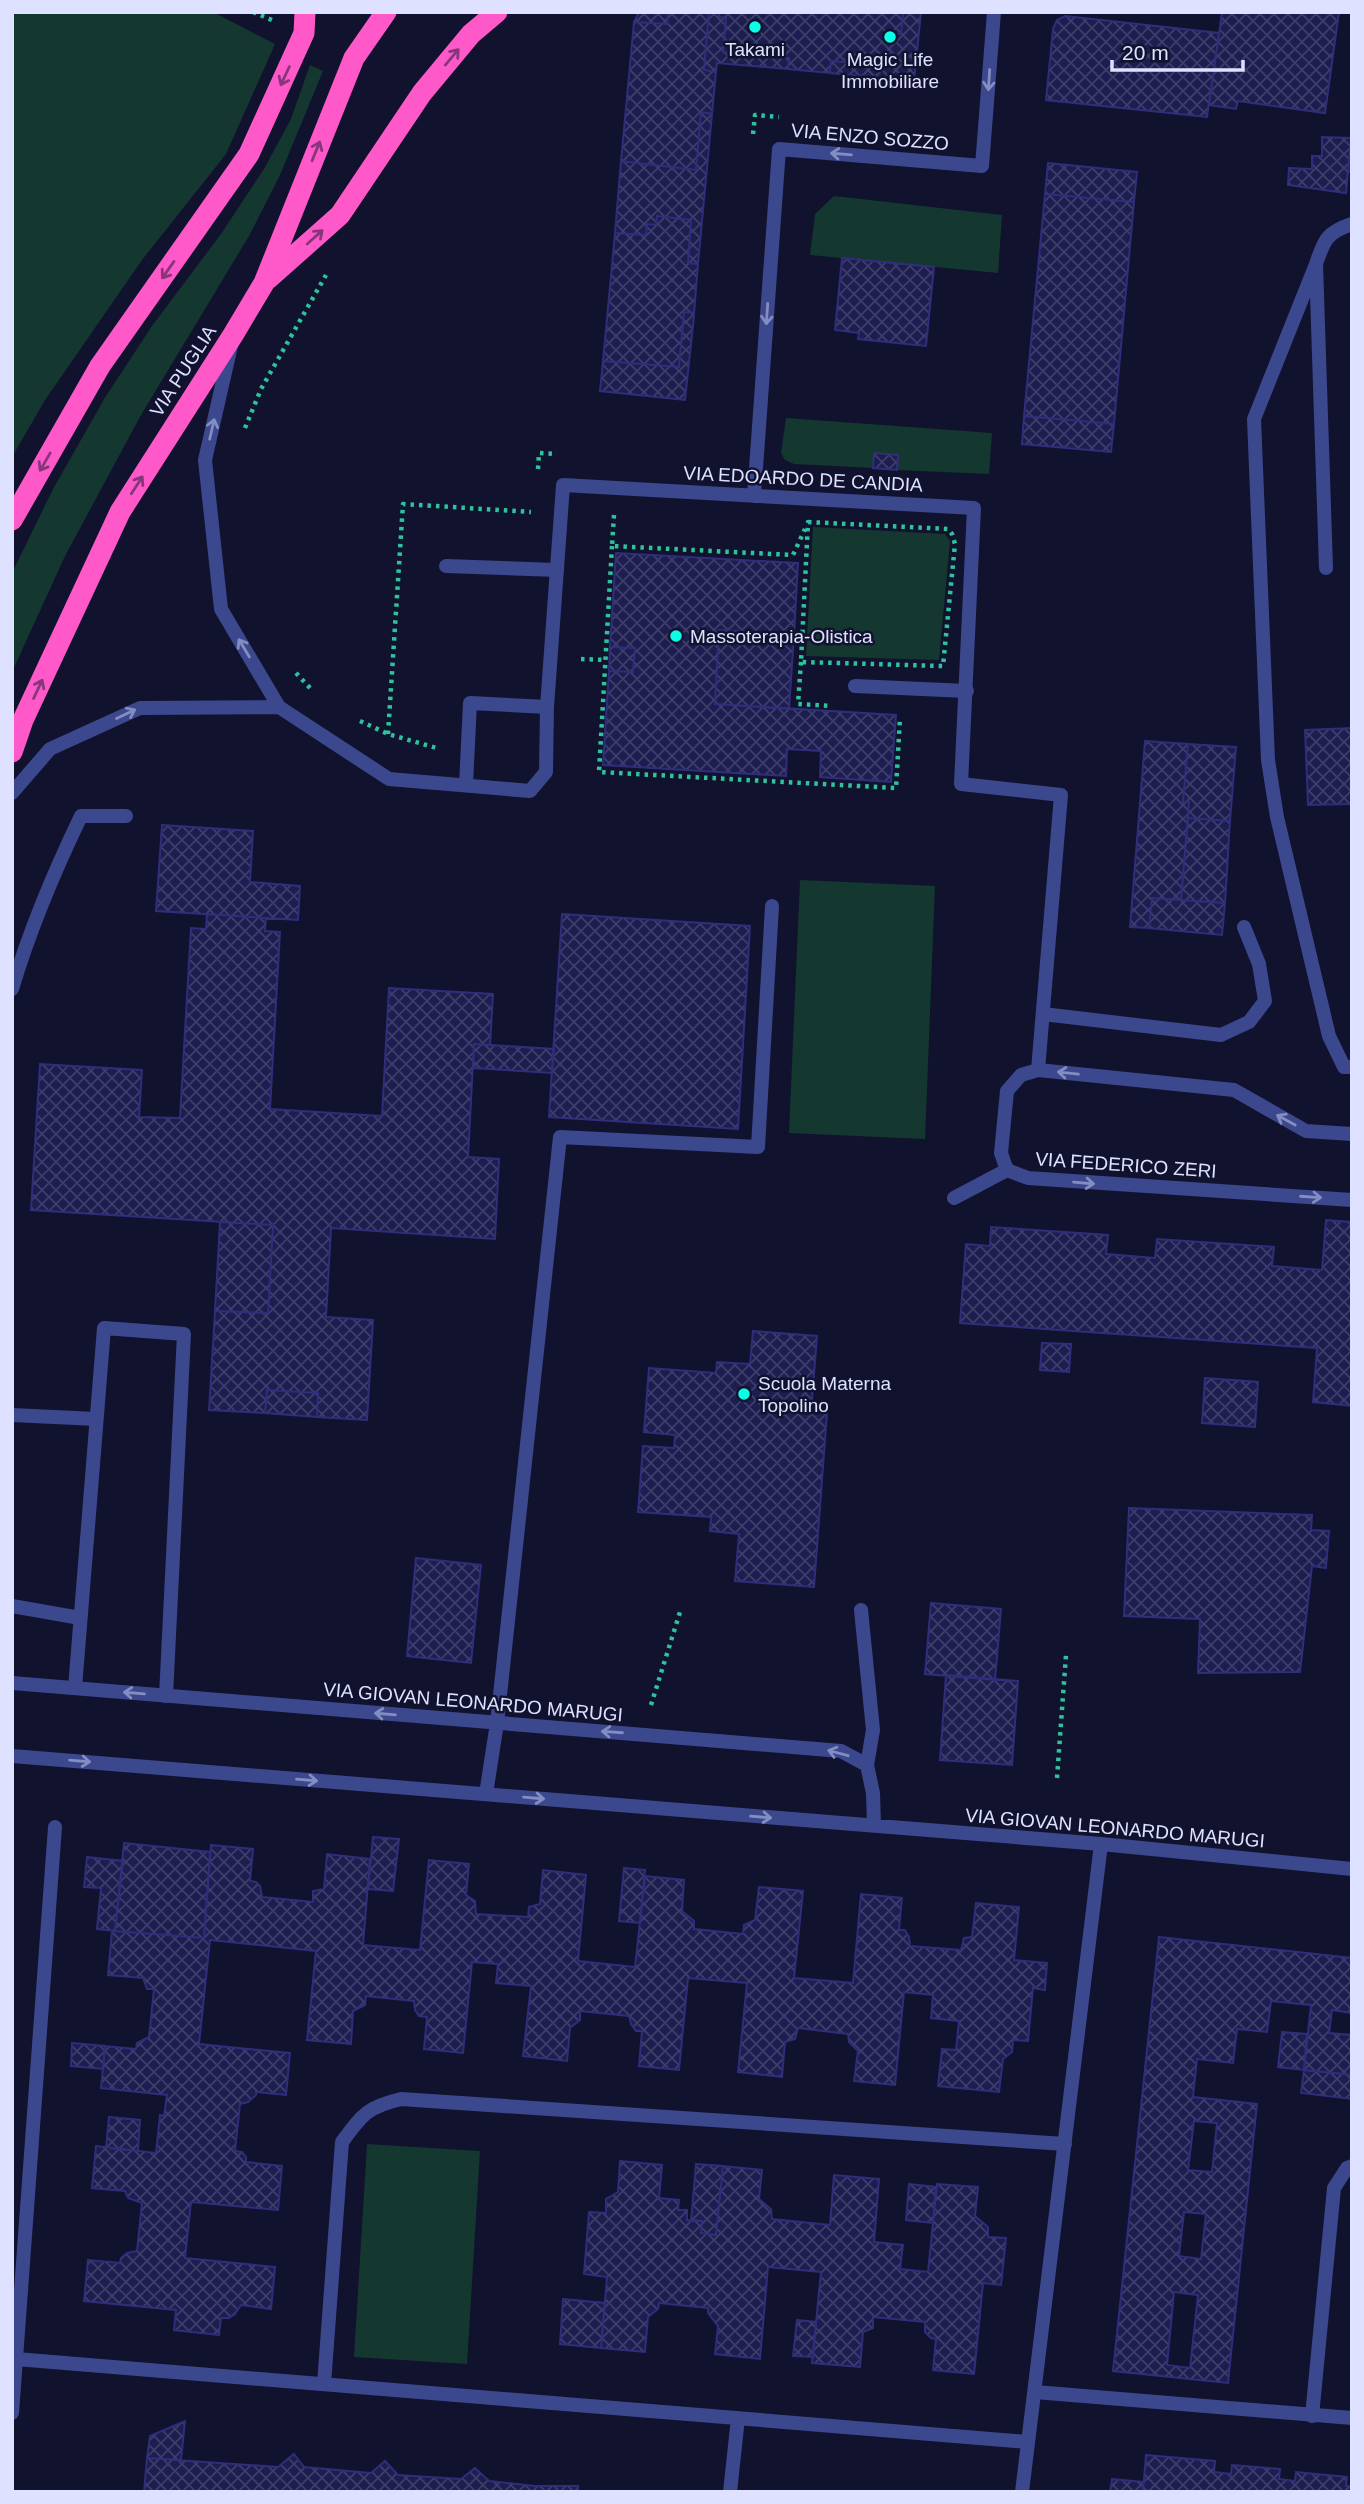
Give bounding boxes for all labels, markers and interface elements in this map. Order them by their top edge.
marker: Takami [747,19,763,35]
scale bar [1112,28,1243,72]
marker: Magic Life Immobiliare [882,29,898,45]
place label: Takami [725,39,785,60]
text: 20 m [1122,41,1169,64]
one-way arrow [444,48,460,66]
place label: Magic Life Immobiliare [841,49,939,92]
one-way arrow [278,65,291,86]
one-way arrow [982,69,995,91]
street label: VIA ENZO SOZZO [790,120,950,154]
one-way arrow [310,140,323,162]
one-way arrow [830,147,853,160]
one-way arrow [306,229,324,245]
one-way arrow [161,260,175,279]
one-way arrow [760,302,773,325]
street label: VIA PUGLIA [146,321,220,421]
one-way arrow [205,418,219,441]
one-way arrow [38,451,52,471]
street label: VIA EDOARDO DE CANDIA [683,462,924,496]
one-way arrow [131,475,145,495]
place label: Massoterapia-Olistica [690,626,873,647]
marker: Massoterapia-Olistica [668,628,684,644]
one-way arrow [237,639,251,659]
one-way arrow [32,679,45,700]
one-way arrow [115,707,136,720]
one-way arrow [1057,1066,1079,1079]
one-way arrow [1277,1113,1297,1127]
street label: VIA FEDERICO ZERI [1035,1148,1217,1182]
one-way arrow [1072,1177,1095,1190]
one-way arrow [1299,1191,1322,1204]
place label: Scuola Materna Topolino [758,1373,892,1416]
marker: Scuola Materna Topolino [736,1386,752,1402]
street label: VIA GIOVAN LEONARDO MARUGI [322,1678,624,1726]
one-way arrow [124,1686,146,1699]
one-way arrow [375,1707,397,1720]
one-way arrow [601,1725,624,1738]
one-way arrow [828,1746,850,1759]
one-way arrow [68,1755,91,1768]
one-way arrow [295,1774,318,1787]
one-way arrow [522,1792,545,1805]
street label: VIA GIOVAN LEONARDO MARUGI [964,1804,1266,1852]
one-way arrow [749,1811,771,1824]

